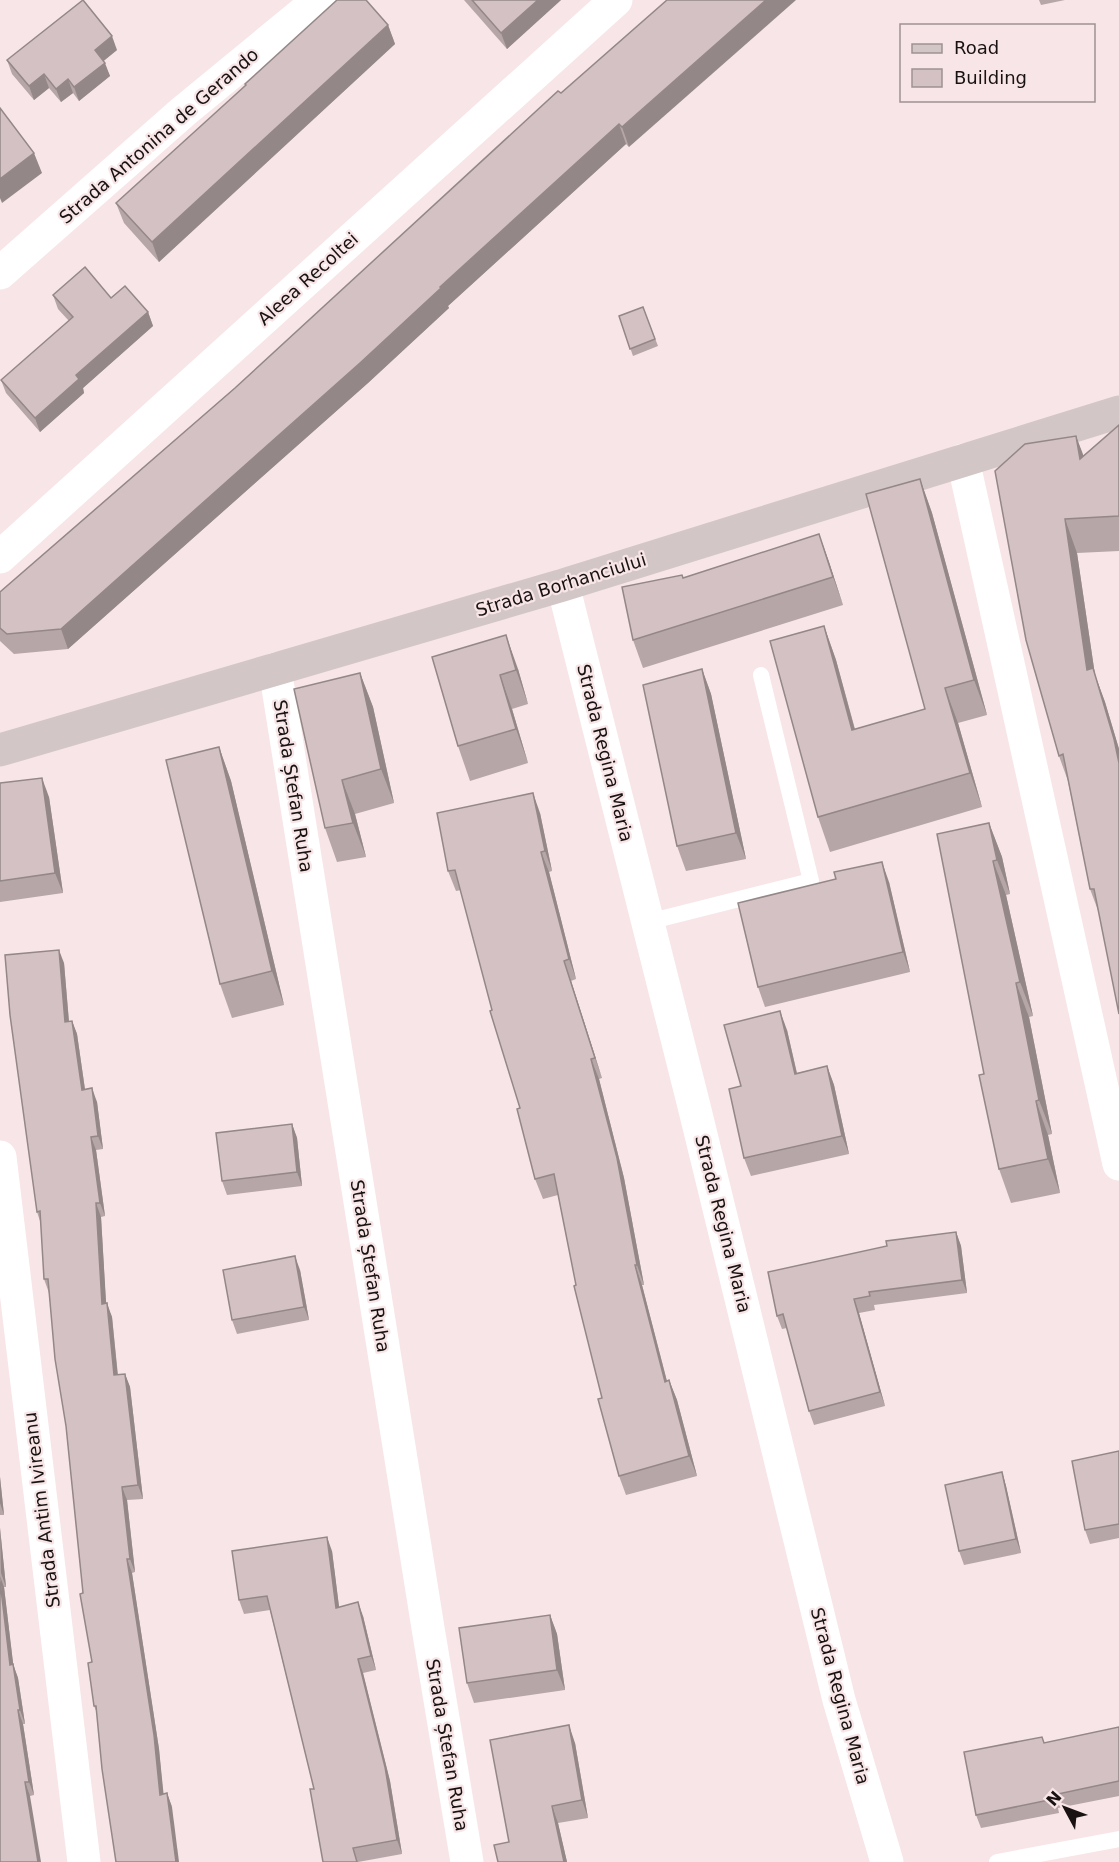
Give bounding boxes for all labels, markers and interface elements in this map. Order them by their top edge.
legend [900,24,1095,102]
text: Road [954,37,999,58]
street label: Strada Antonina de Gerando [55,43,263,228]
text: Building [954,67,1027,88]
street label: Aleea Recoltei [253,228,362,329]
street label: Strada Borhanciului [473,549,649,620]
street label: Strada Regina Maria [573,662,638,844]
street label: Strada Ștefan Ruha [269,698,318,874]
street label: Strada Regina Maria [691,1133,756,1315]
street label: Strada Ștefan Ruha [346,1178,395,1354]
street label: Strada Antim Ivireanu [19,1411,64,1609]
street label: Strada Regina Maria [807,1605,874,1787]
street label: Strada Ștefan Ruha [422,1657,473,1833]
north arrow [1035,1778,1095,1838]
text: N [1042,1787,1066,1810]

